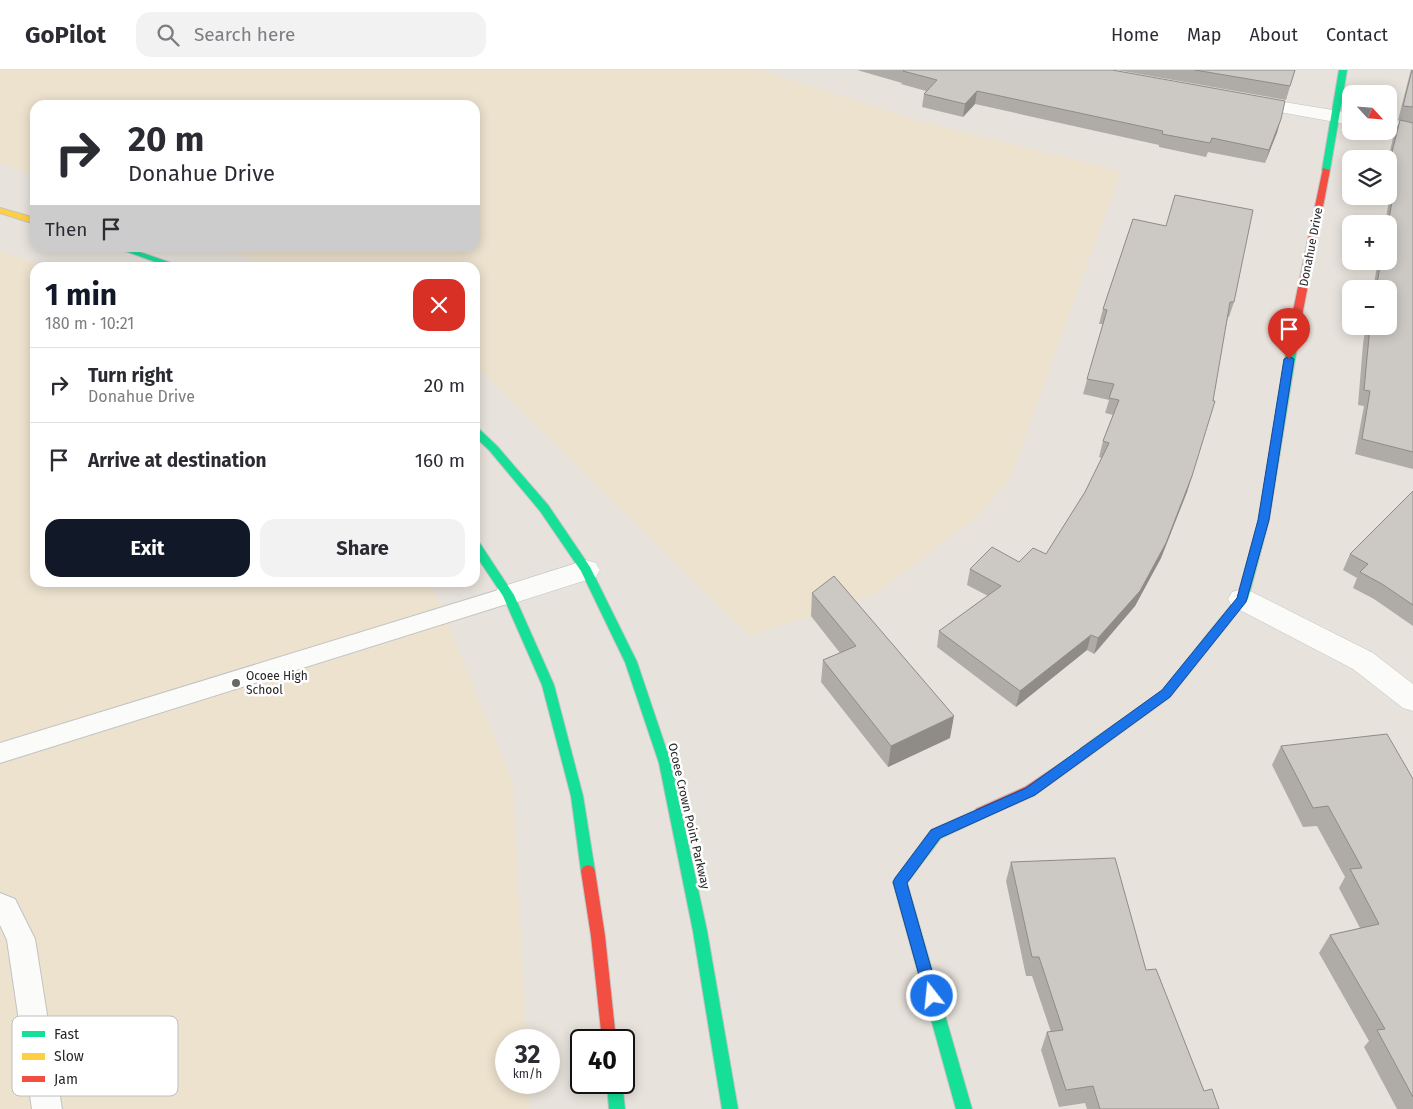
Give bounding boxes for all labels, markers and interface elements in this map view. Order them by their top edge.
search box [136,12,486,57]
text: GoPilot [25,21,106,49]
icon: search [154,21,182,49]
text: Search here [194,23,295,46]
text: Home [1111,24,1159,46]
text: Map [1187,24,1221,46]
text: About [1249,24,1298,46]
text: Contact [1326,24,1388,46]
north arrow [1342,85,1398,140]
map controls [1342,85,1397,335]
text: 20 m [128,118,204,160]
icon: right [45,120,110,185]
button: layers [1342,150,1397,205]
text: Donahue Drive [128,160,275,187]
street label: Donahue Drive [1296,206,1326,288]
icon: arrive [97,215,125,243]
button: + [1342,215,1397,270]
text: Then [45,218,87,241]
text: 1 min [45,277,117,313]
button: close [413,279,465,331]
button: − [1342,280,1397,335]
pin [1268,308,1310,359]
text: 180 m · 10:21 [45,314,134,333]
icon: arrive [1275,315,1303,343]
text: Turn right [88,364,173,387]
icon: right [45,371,73,399]
text: 20 m [424,374,465,397]
text: Donahue Drive [88,387,195,406]
icon: arrive [45,446,73,474]
text: Arrive at destination [88,449,267,472]
text: 160 m [415,449,465,472]
button: Exit [45,519,250,577]
button: Share [260,519,465,577]
place label: Ocoee High School [246,669,308,697]
marker: Ocoee High School [230,677,242,689]
street label: Ocoee Crown Point Parkway [665,742,713,891]
position arrow [905,969,957,1021]
legend [12,1016,178,1096]
text: Fast [54,1026,80,1043]
speed limit sign: 40 [570,1029,635,1094]
text: 32 [515,1040,540,1070]
text: Slow [54,1048,84,1065]
text: km/h [513,1067,542,1081]
text: Jam [54,1071,78,1088]

